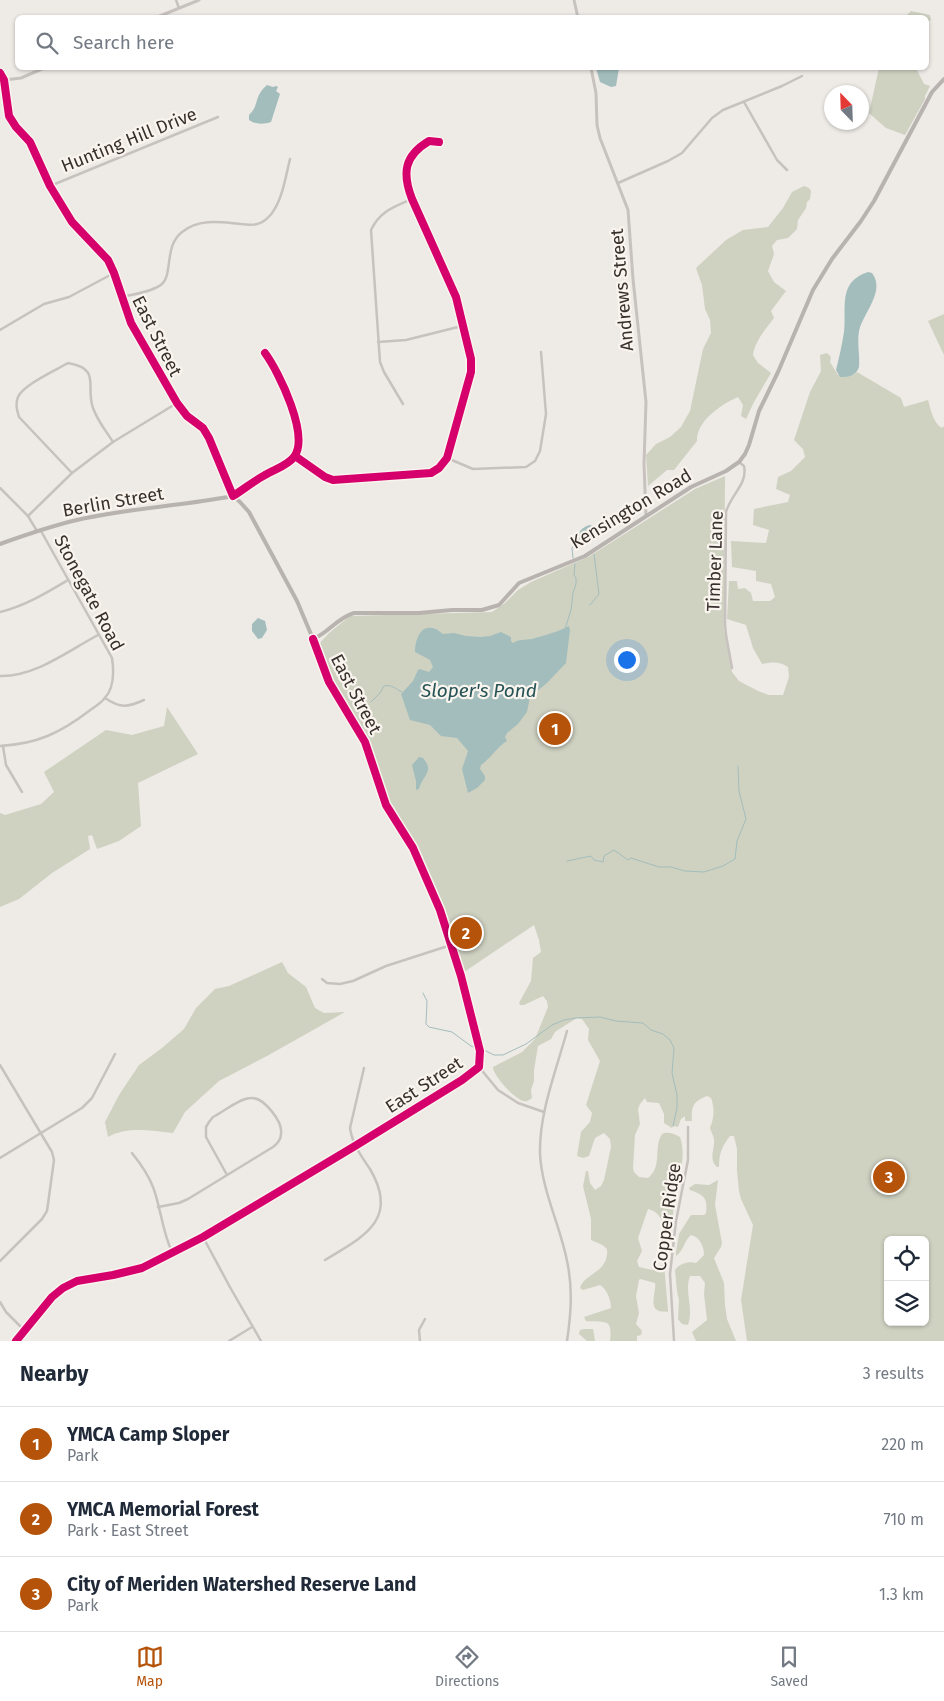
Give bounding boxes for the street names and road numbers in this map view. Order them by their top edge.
street label: Hunting Hill Drive [58,103,200,177]
street label: Andrews Street [606,227,638,352]
street label: East Street [127,292,187,380]
street label: Kensington Road [566,464,696,554]
street label: Berlin Street [61,482,166,522]
street label: Timber Lane [702,510,728,612]
street label: Stonegate Road [49,531,129,655]
street label: East Street [326,650,386,738]
street label: East Street [381,1052,467,1118]
street label: Copper Ridge [649,1162,685,1272]

